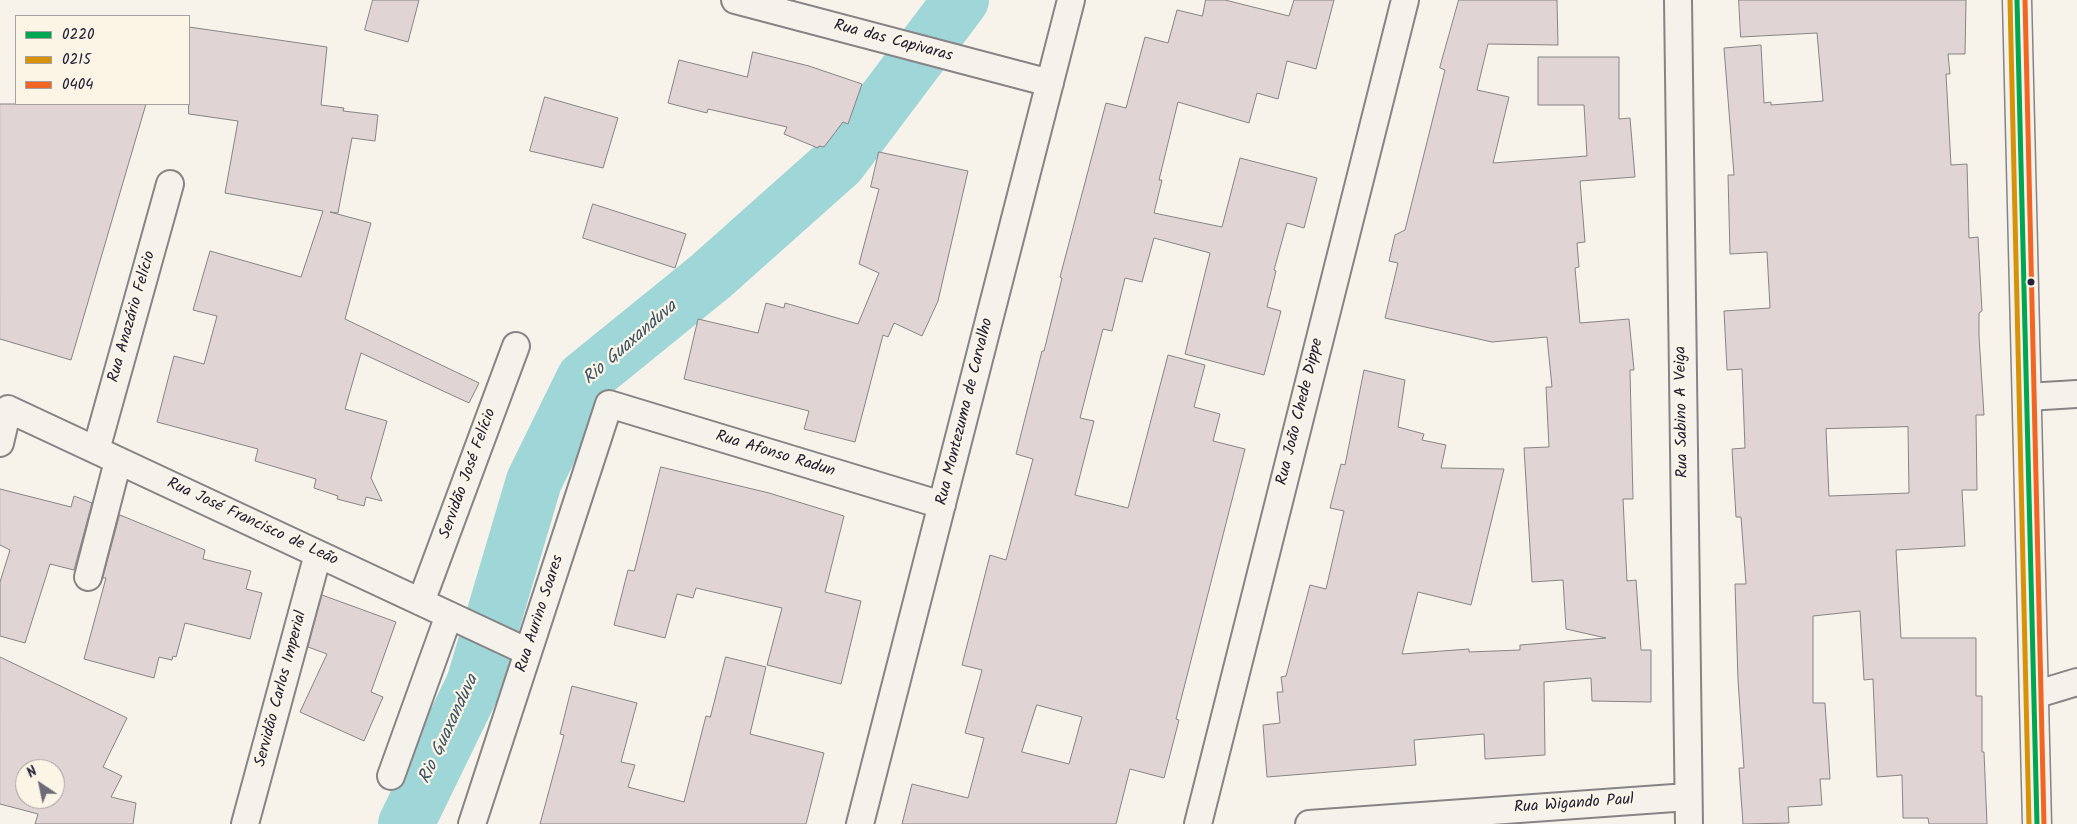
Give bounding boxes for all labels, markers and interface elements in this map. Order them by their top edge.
legend [15,15,190,105]
street label: Rua das Capivaras [832,17,954,67]
text: 0220 [62,23,94,47]
text: 0215 [62,48,91,72]
text: 0404 [62,73,94,97]
street label: Rua Anazário Felício [105,249,161,385]
unlabelled marker [2026,277,2036,287]
water label: Rio Guaxanduva [580,297,682,391]
street label: Rua Montezuma de Carvalho [933,316,999,508]
street label: Rua João Chede Dippe [1273,337,1329,487]
street label: Rua Sabino A Veiga [1672,346,1694,478]
street label: Servidão José Felício [437,406,501,542]
street label: Rua Afonso Radun [713,428,837,482]
street label: Rua José Francisco de Leão [163,475,341,571]
street label: Rua Aurino Soares [513,553,569,675]
street label: Servidão Carlos Imperial [252,609,312,769]
water label: Rio Guaxanduva [415,672,485,788]
north arrow [15,759,65,809]
text: N [22,761,42,784]
street label: Rua Wigando Paul [1513,791,1635,819]

